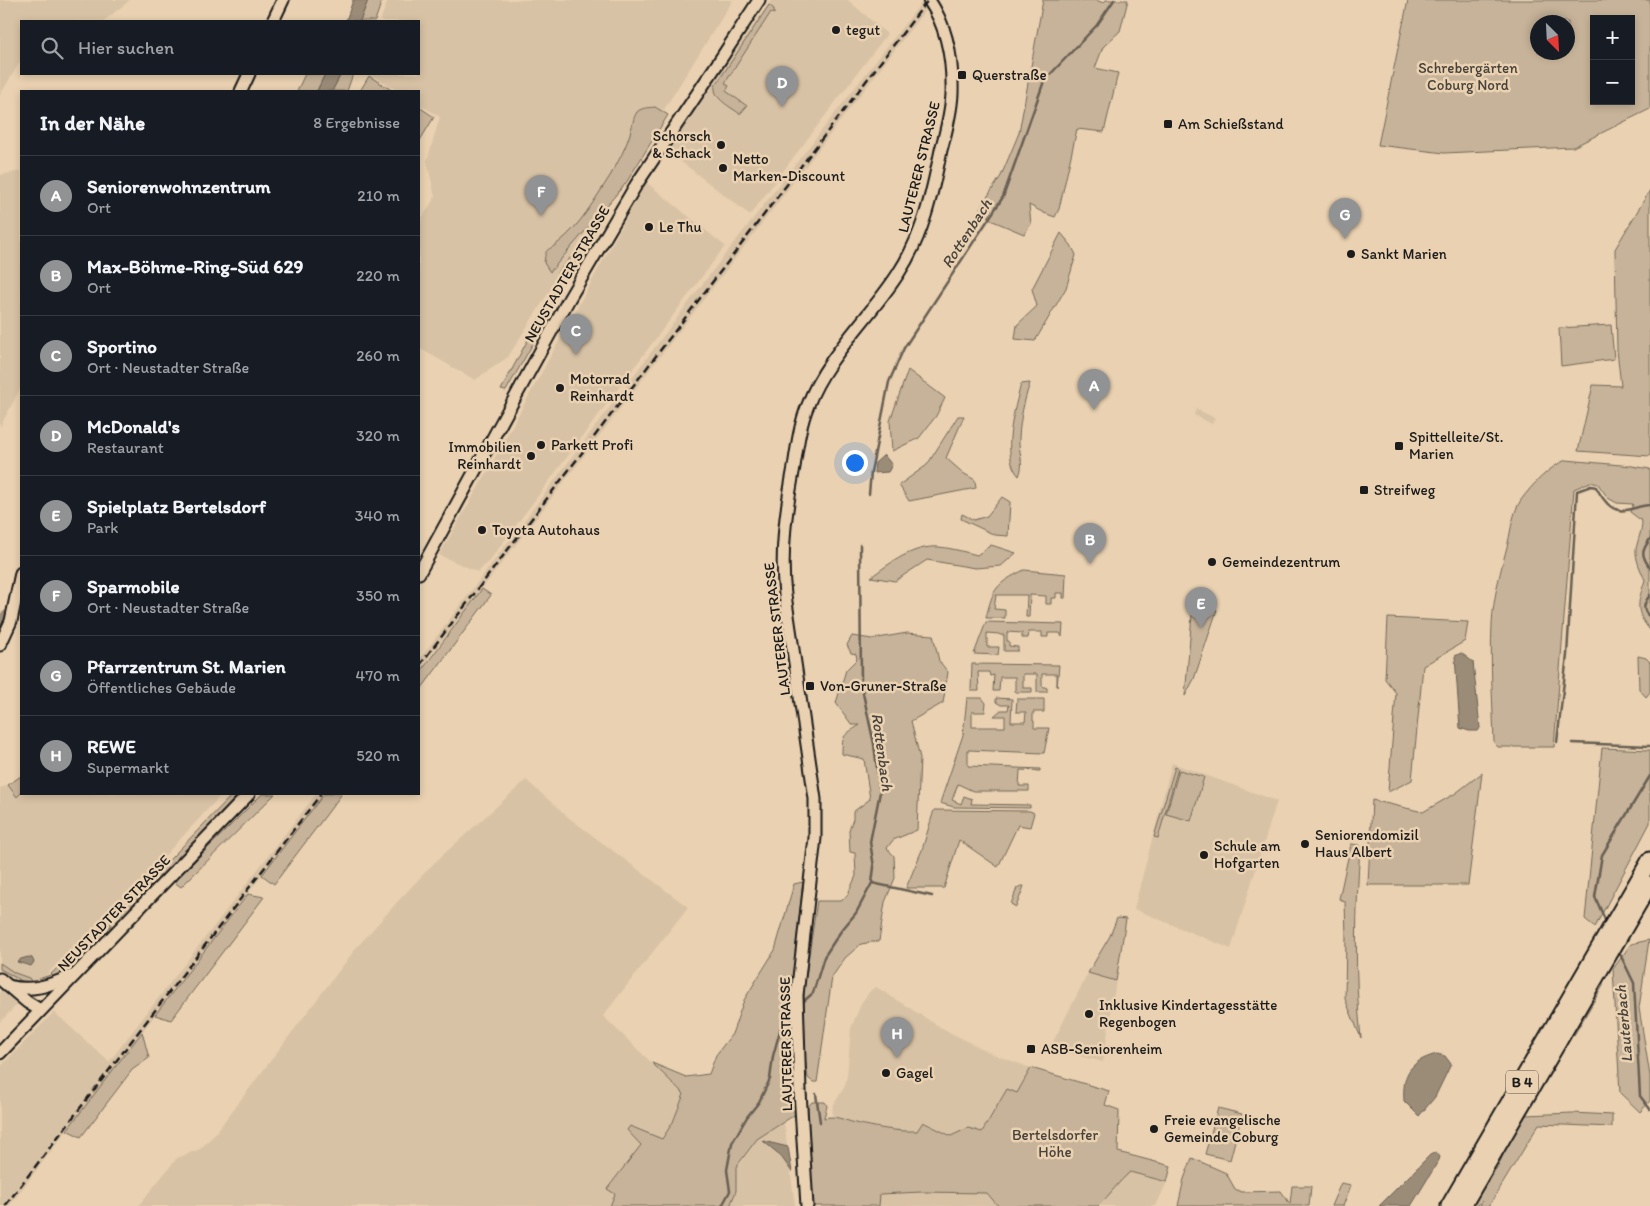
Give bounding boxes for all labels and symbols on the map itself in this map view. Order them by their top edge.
north arrow [1530,15,1575,60]
place label: tegut [846,21,881,39]
marker: tegut [830,24,842,36]
park label: Schrebergärten Coburg Nord [1418,59,1518,94]
pin: D [766,66,798,107]
place label: Querstraße [972,66,1047,84]
marker: Querstraße [956,69,968,81]
street label: LAUTERER STRASSE [894,100,944,234]
place label: Am Schießstand [1178,115,1285,133]
marker: Am Schießstand [1162,118,1174,130]
place label: Schorsch & Schack [652,127,711,162]
marker: Schorsch & Schack [715,139,727,151]
place label: Netto Marken-Discount [733,150,845,185]
marker: Netto Marken-Discount [717,162,729,174]
pin: F [525,175,557,216]
water label: Rottenbach [937,195,996,271]
pin: G [1329,198,1361,239]
street label: NEUSTADTER STRASSE [520,202,614,346]
place label: Le Thu [659,218,702,236]
marker: Le Thu [643,221,655,233]
place label: Sankt Marien [1361,245,1447,263]
marker: Sankt Marien [1345,248,1357,260]
pin: C [560,314,592,355]
pin: A [1078,369,1110,410]
place label: Motorrad Reinhardt [570,370,634,405]
marker: Motorrad Reinhardt [554,382,566,394]
place label: Spittelleite/St. Marien [1409,428,1503,463]
place label: Parkett Profi [551,436,633,454]
place label: Immobilien Reinhardt [448,438,521,473]
marker: Parkett Profi [535,439,547,451]
marker: Spittelleite/St. Marien [1393,440,1405,452]
marker: Immobilien Reinhardt [525,450,537,462]
your location [842,450,868,476]
place label: Streifweg [1374,481,1436,499]
marker: Streifweg [1358,484,1370,496]
place label: Toyota Autohaus [492,521,600,539]
pin: B [1074,523,1106,564]
marker: Toyota Autohaus [476,524,488,536]
place label: Gemeindezentrum [1222,553,1340,571]
marker: Gemeindezentrum [1206,556,1218,568]
street label: LAUTERER STRASSE [760,561,794,697]
pin: E [1185,587,1217,628]
place label: Von-Gruner-Straße [820,677,946,695]
marker: Von-Gruner-Straße [804,680,816,692]
water label: Rottenbach [868,712,897,793]
place label: Seniorendomizil Haus Albert [1315,826,1419,861]
place label: Schule am Hofgarten [1214,837,1281,872]
marker: Seniorendomizil Haus Albert [1299,838,1311,850]
marker: Schule am Hofgarten [1198,849,1210,861]
street label: NEUSTADTER STRASSE [54,851,174,975]
street label: LAUTERER STRASSE [776,977,796,1111]
water label: Lauterbach [1611,984,1636,1063]
place label: Inklusive Kindertagesstätte Regenbogen [1099,996,1277,1031]
marker: Inklusive Kindertagesstätte Regenbogen [1083,1008,1095,1020]
pin: H [881,1017,913,1058]
place label: ASB-Seniorenheim [1041,1040,1162,1058]
marker: ASB-Seniorenheim [1025,1043,1037,1055]
place label: Gagel [896,1064,934,1082]
marker: Gagel [880,1067,892,1079]
road number: B 4 [1506,1070,1538,1094]
place label: Freie evangelische Gemeinde Coburg [1164,1111,1281,1146]
marker: Freie evangelische Gemeinde Coburg [1148,1123,1160,1135]
park label: Bertelsdorfer Höhe [1012,1126,1098,1161]

